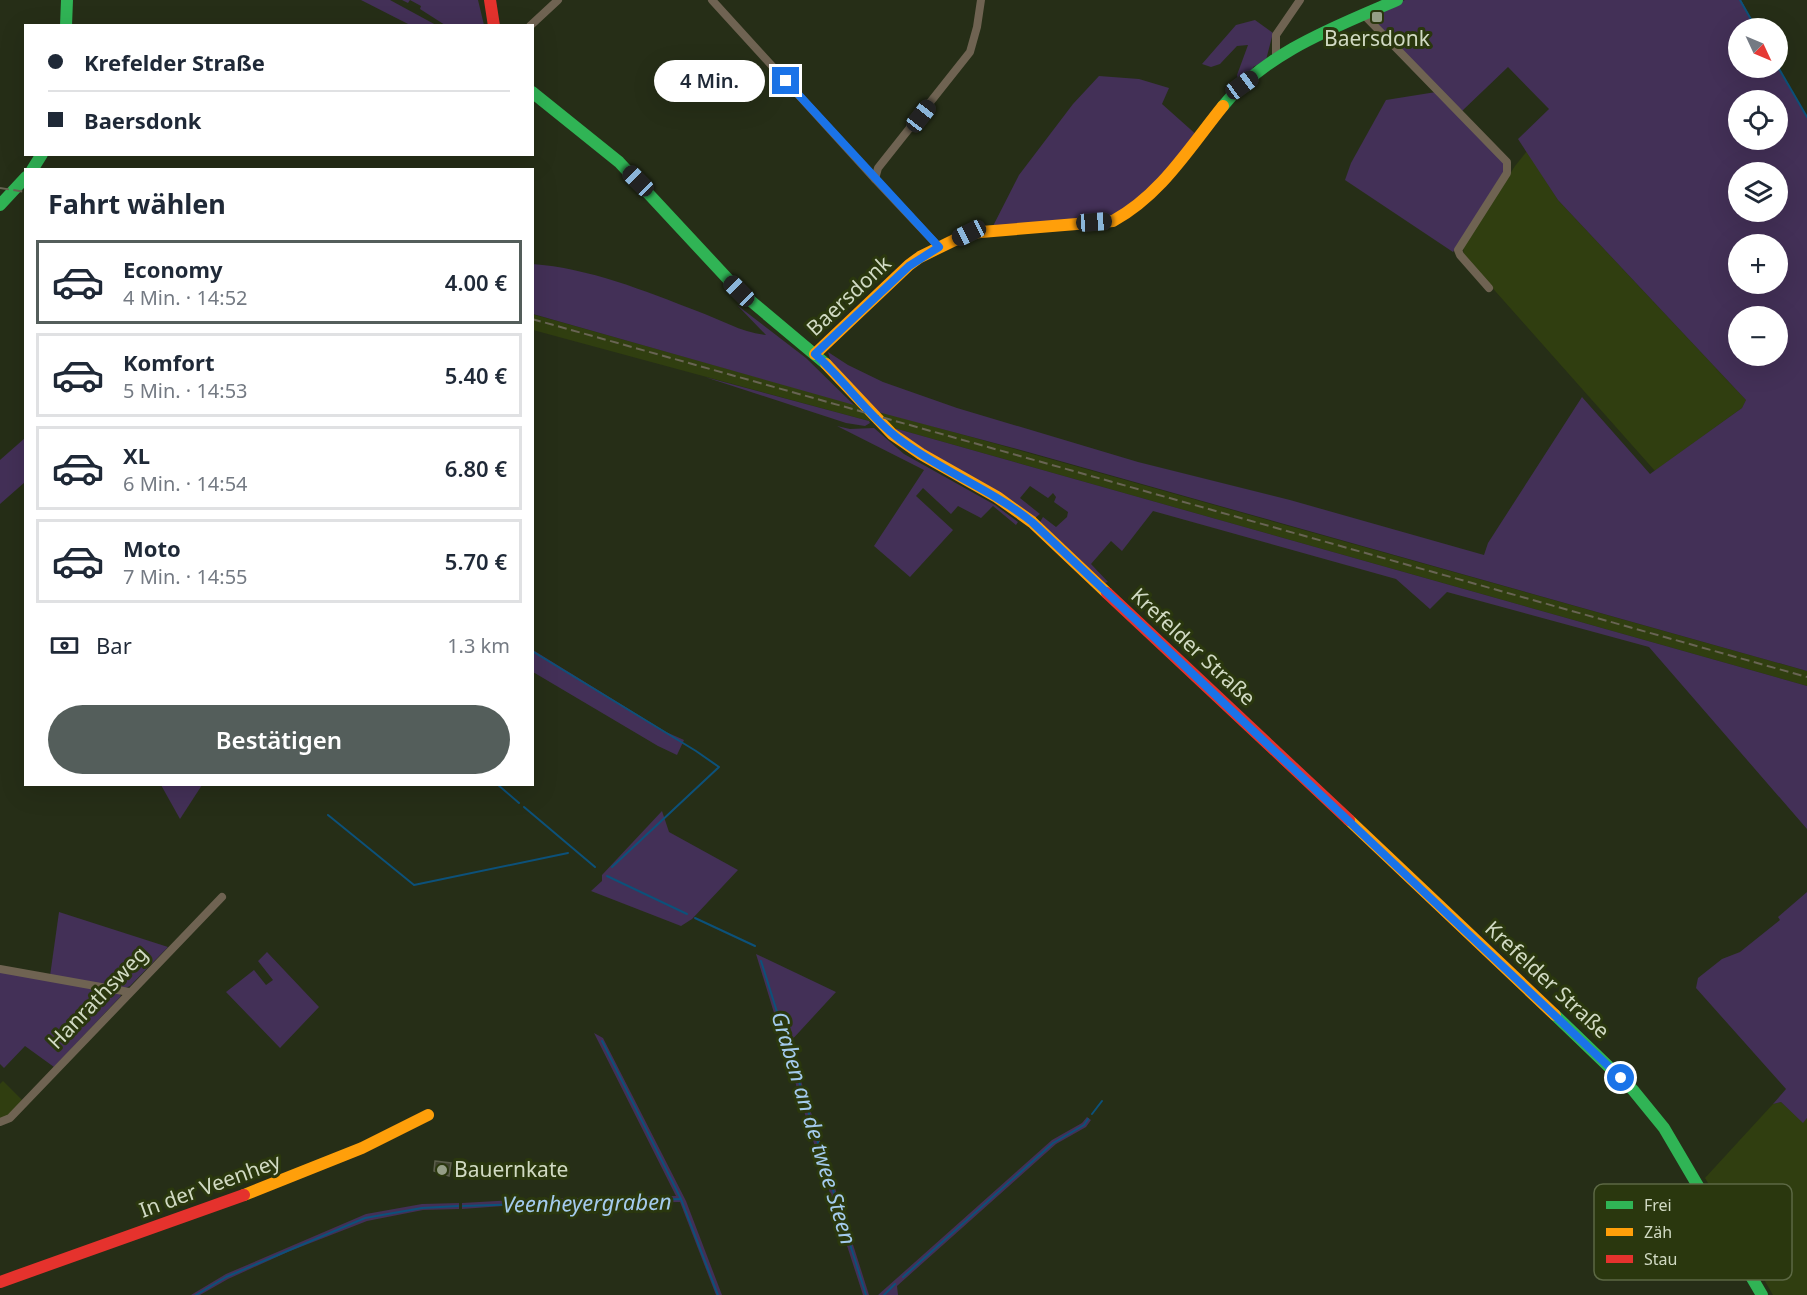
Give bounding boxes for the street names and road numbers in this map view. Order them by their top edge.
street label: Baersdonk [800,248,897,342]
street label: Krefelder Straße [1125,581,1262,711]
street label: Krefelder Straße [1479,914,1616,1044]
street label: Hanrathsweg [41,940,153,1055]
street label: In der Veenhey [135,1146,284,1224]

